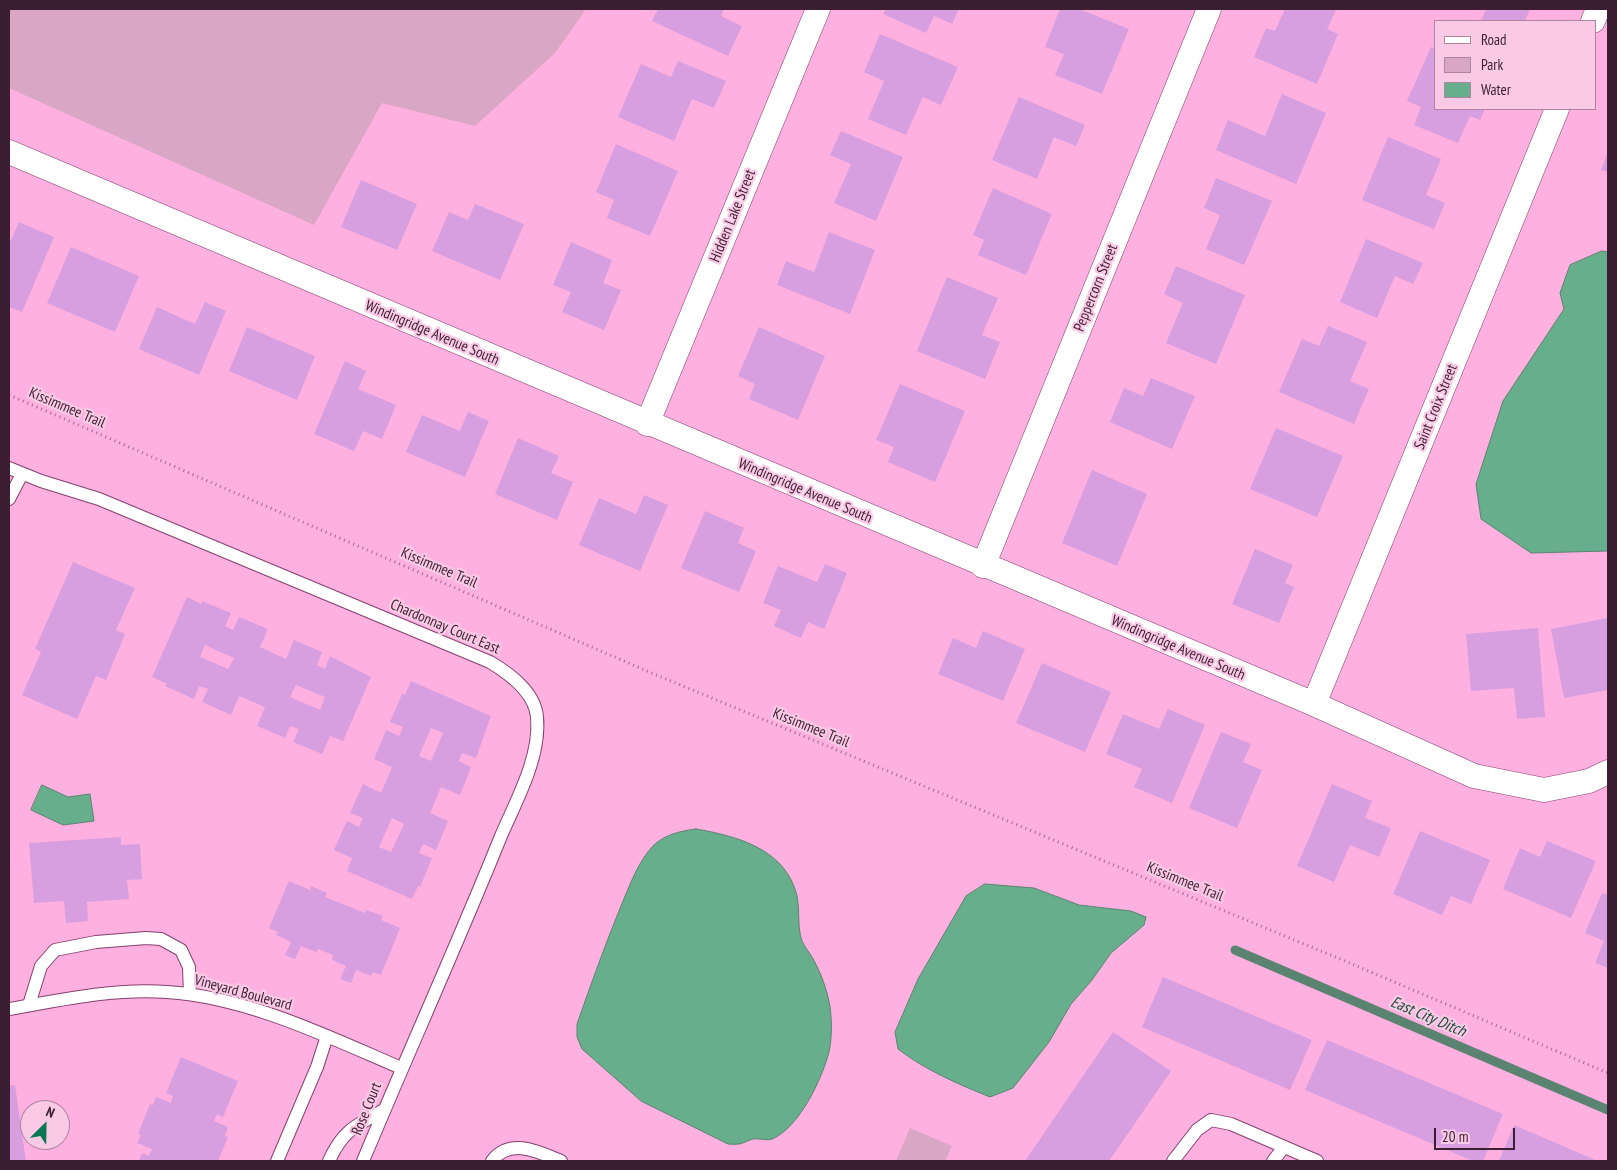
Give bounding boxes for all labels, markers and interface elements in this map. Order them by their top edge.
legend [1434,20,1597,110]
text: Road [1481,30,1507,49]
text: Park [1481,55,1503,74]
text: Water [1481,80,1511,99]
street label: Hidden Lake Street [706,167,760,265]
street label: Peppercorn Street [1070,242,1122,334]
street label: Windingridge Avenue South [362,297,502,369]
street label: Saint Croix Street [1411,362,1461,452]
street label: Kissimmee Trail [26,384,108,432]
street label: Windingridge Avenue South [735,455,875,527]
street label: Kissimmee Trail [398,544,480,592]
street label: Chardonnay Court East [387,596,503,658]
street label: Windingridge Avenue South [1108,612,1248,684]
street label: Kissimmee Trail [770,704,852,752]
street label: Kissimmee Trail [1144,858,1226,906]
street label: Vineyard Boulevard [192,971,294,1015]
water label: East City Ditch [1387,993,1469,1041]
street label: Rose Court [348,1080,386,1138]
north arrow [20,1100,70,1150]
text: N [43,1102,57,1122]
scale bar [1437,1118,1518,1150]
text: 20 m [1442,1127,1468,1146]

